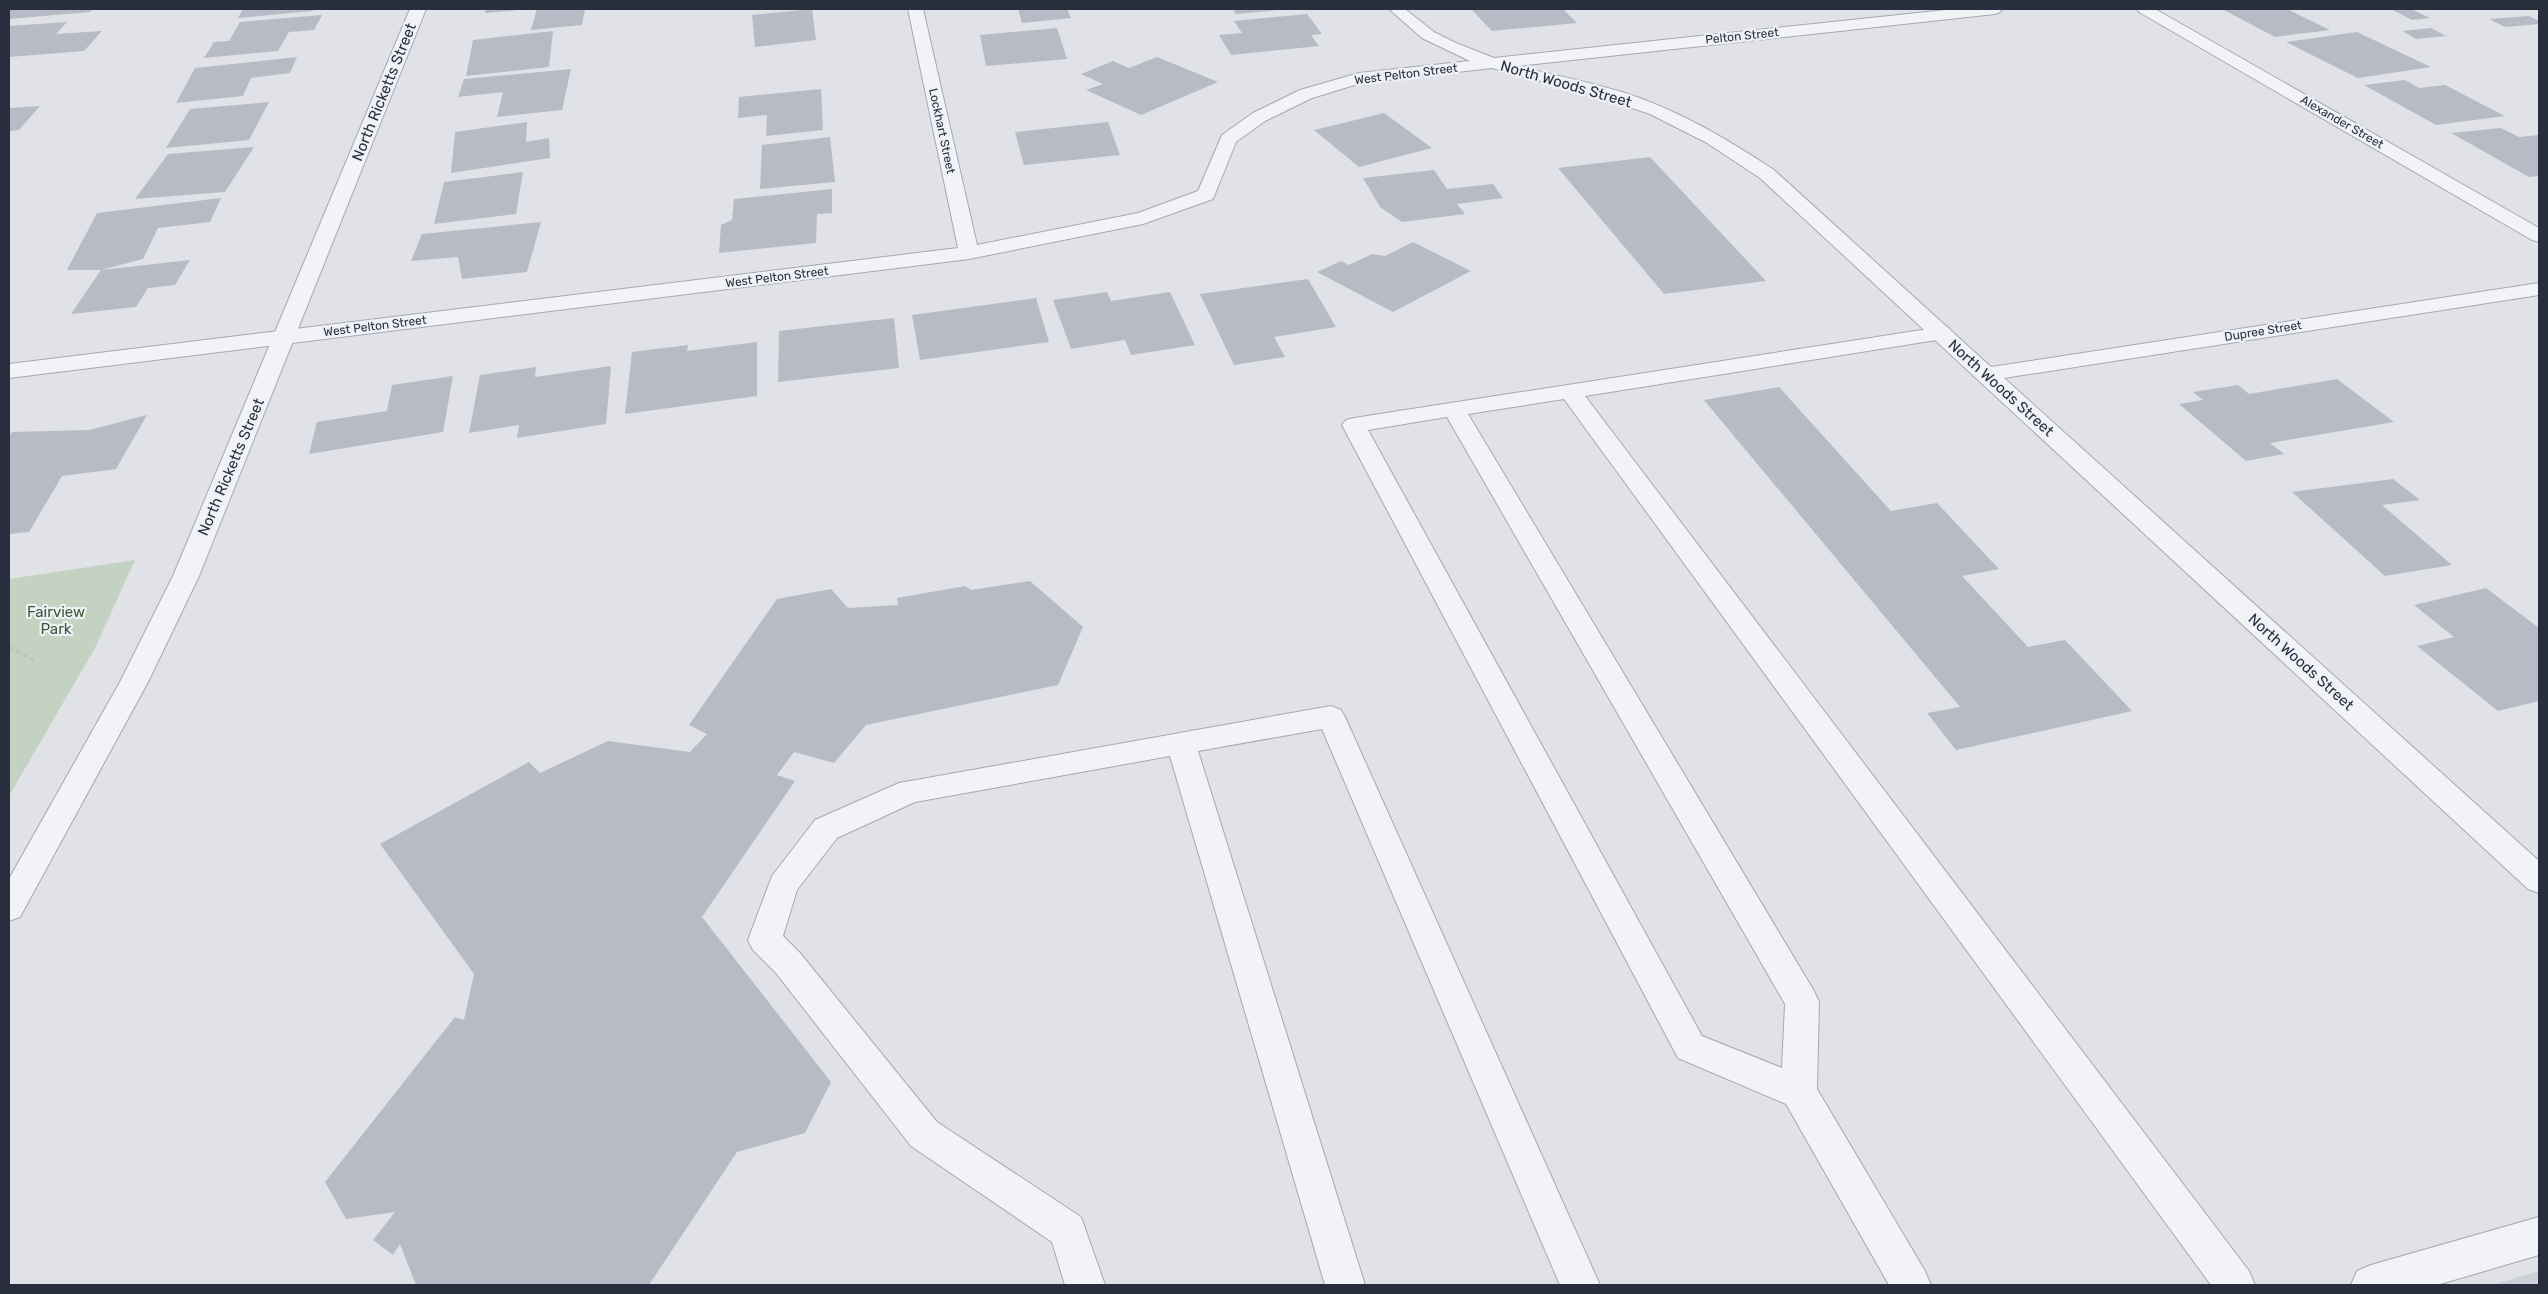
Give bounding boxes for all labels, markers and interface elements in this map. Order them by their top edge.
street label: North Ricketts Street [348,20,420,164]
street label: Pelton Street [1705,25,1780,47]
street label: North Woods Street [1498,57,1634,111]
street label: West Pelton Street [1354,61,1459,87]
street label: Lockhart Street [926,87,958,175]
street label: Alexander Street [2298,93,2386,152]
street label: West Pelton Street [725,264,830,290]
street label: West Pelton Street [323,313,428,339]
street label: Dupree Street [2223,318,2303,344]
street label: North Woods Street [1945,336,2058,440]
street label: North Ricketts Street [194,396,268,538]
park label: Fairview Park [27,603,85,638]
street label: North Woods Street [2245,610,2358,714]

